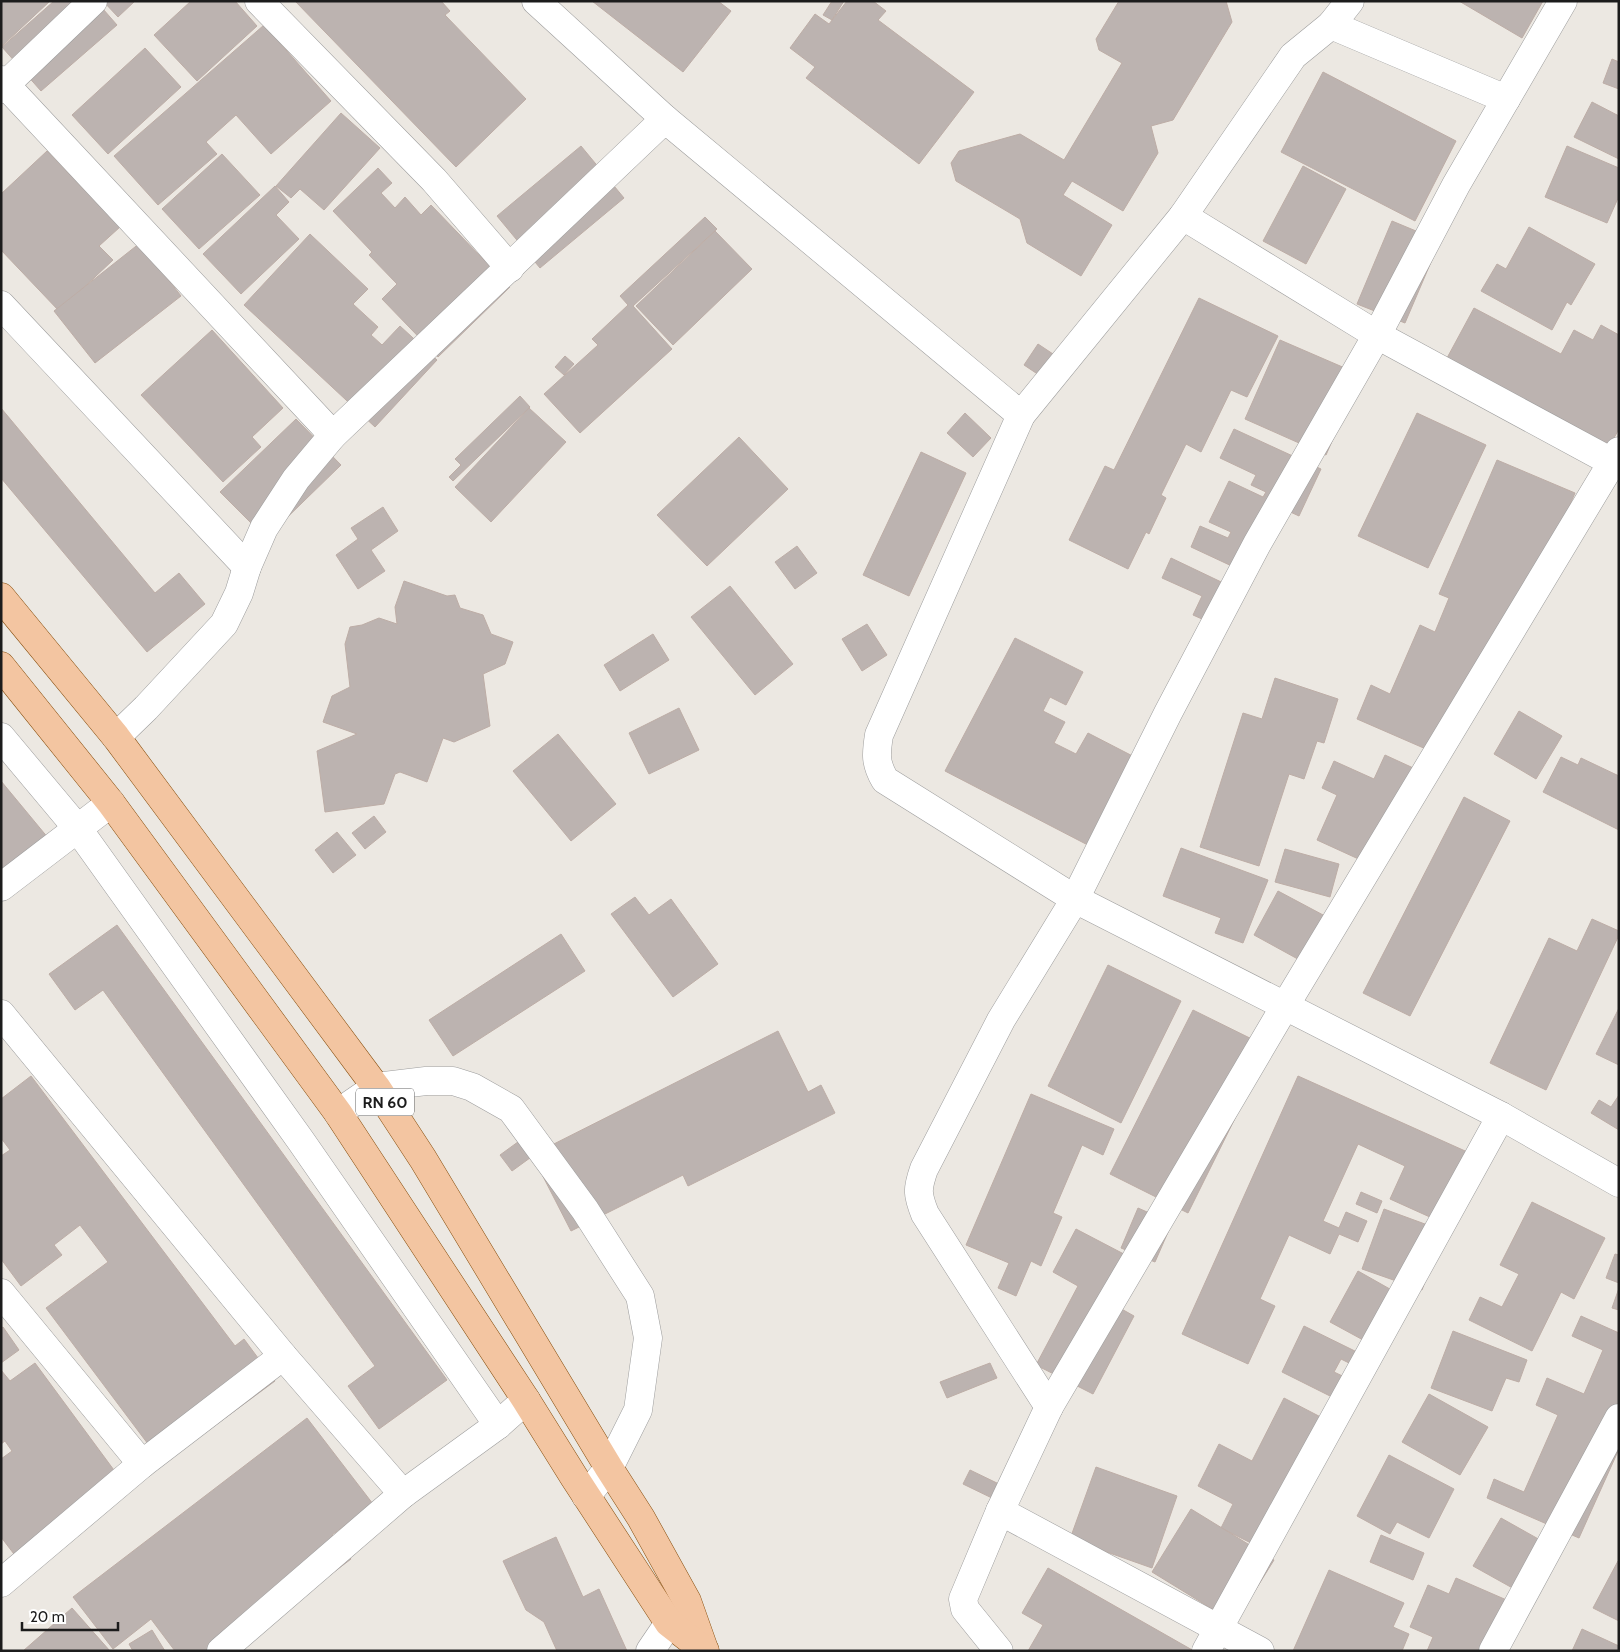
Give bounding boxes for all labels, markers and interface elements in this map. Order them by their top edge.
road number: RN 60 [356,1088,414,1116]
scale bar [22,1600,119,1632]
text: 20 m [30,1608,65,1626]

